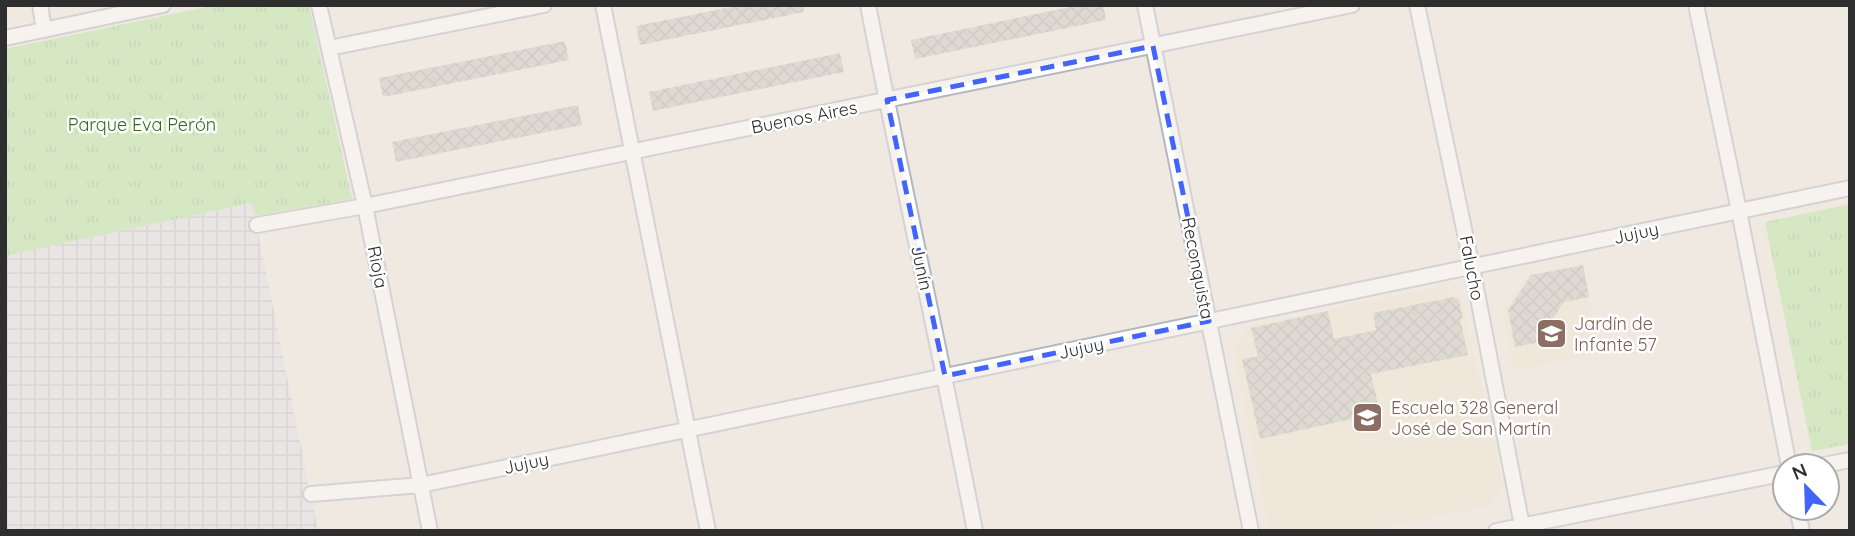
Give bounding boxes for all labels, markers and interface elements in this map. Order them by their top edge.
street label: Buenos Aires [749,95,859,139]
park label: Parque Eva Perón [68,113,216,136]
street label: Reconquista [1177,215,1219,321]
street label: Jujuy [1611,217,1661,249]
street label: Falucho [1454,234,1490,302]
street label: Rioja [363,244,393,290]
street label: Junín [906,244,938,292]
place label: Jardín de Infante 57 [1574,312,1657,356]
school or university icon: Jardín de Infante 57 [1534,316,1568,350]
street label: Jujuy [1056,332,1106,364]
place label: Escuela 328 General José de San Martín [1391,396,1558,440]
school or university icon: Escuela 328 General José de San Martín [1351,400,1385,434]
street label: Jujuy [501,447,551,479]
north arrow [1771,452,1841,522]
text: N [1788,458,1810,485]

